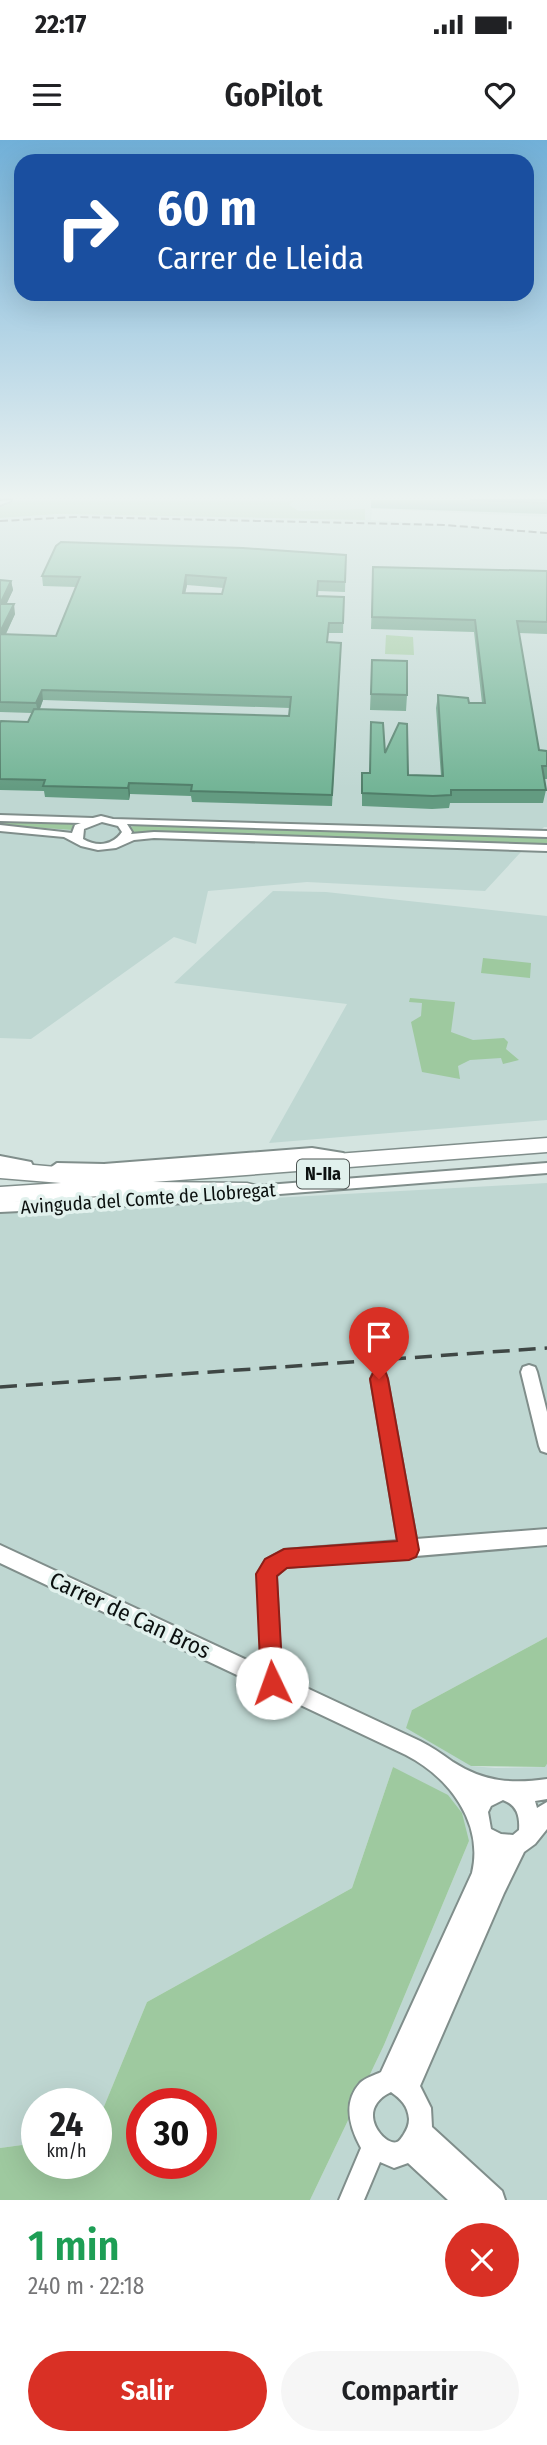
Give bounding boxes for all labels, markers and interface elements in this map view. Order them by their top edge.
text: 22:17 [35,9,86,40]
icon: menu [28,76,66,114]
text: GoPilot [225,76,322,114]
icon: heart [481,76,519,114]
text: 60 m [157,179,257,238]
icon: right [42,182,133,273]
text: Carrer de Lleida [157,239,364,277]
road number: N-IIa [297,1160,349,1189]
street label: Avinguda del Comte de Llobregat [20,1178,277,1219]
pin [349,1307,409,1379]
icon: arrive [360,1318,398,1356]
street label: Carrer de Can Bros [45,1566,215,1665]
position arrow [235,1646,309,1720]
speed limit sign: 30 [126,2088,217,2179]
text: 24 [50,2103,83,2145]
text: km/h [46,2140,87,2162]
text: 1 min [28,2221,119,2271]
button: close [445,2223,519,2297]
text: 240 m · 22:18 [28,2272,144,2300]
button: Salir [28,2351,267,2431]
button: Compartir [281,2351,519,2431]

